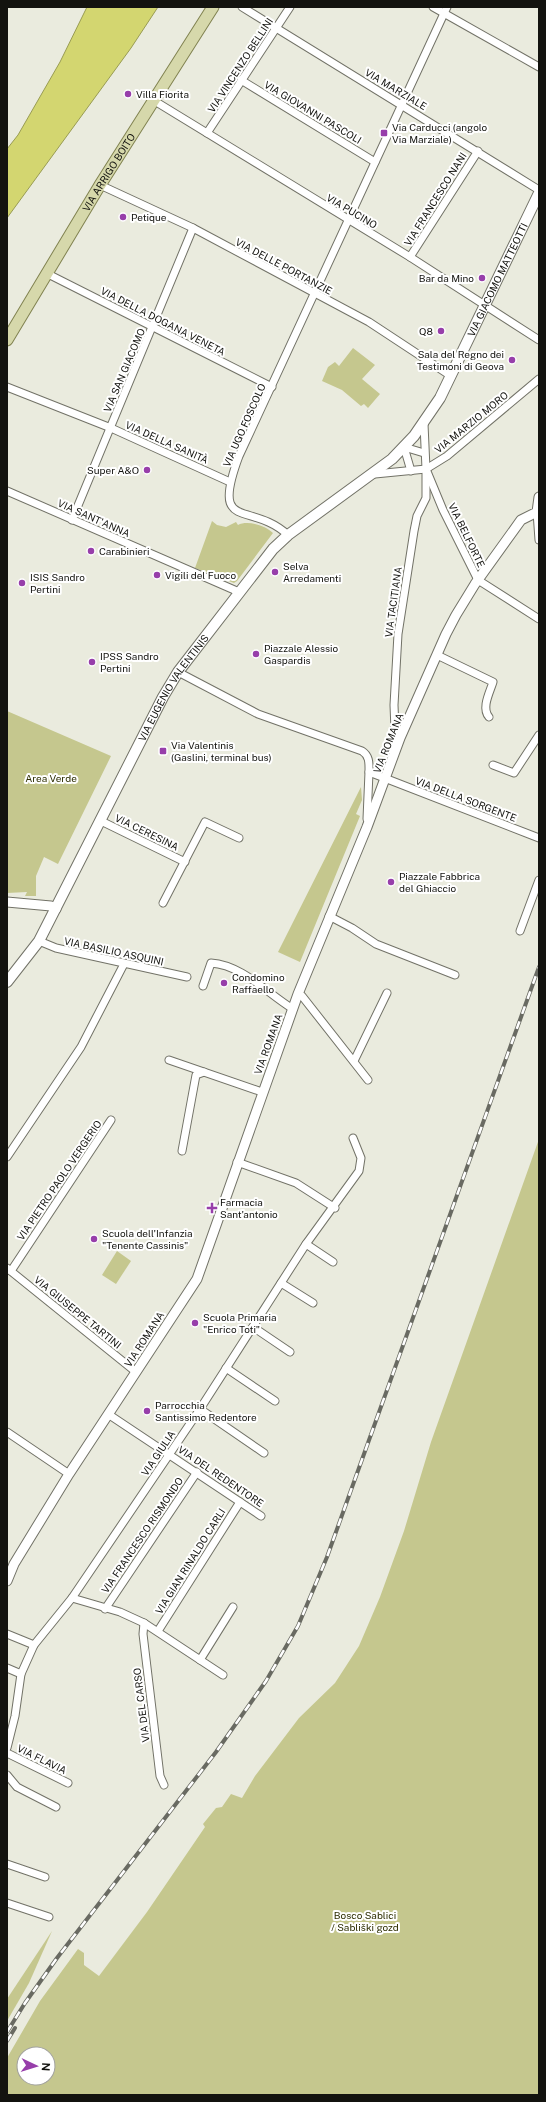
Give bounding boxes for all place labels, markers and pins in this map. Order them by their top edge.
place label: Villa Fiorita [136,88,189,100]
marker: Villa Fiorita [123,89,133,99]
place label: Via Carducci (angolo Via Marziale) [392,121,488,145]
marker: Via Carducci (angolo Via Marziale) [379,128,389,138]
place label: Petique [131,211,167,223]
marker: Petique [118,212,128,222]
place label: Bar da Mino [419,272,474,284]
marker: Bar da Mino [477,273,487,283]
place label: Q8 [419,325,433,337]
marker: Q8 [436,326,446,336]
place label: Sala del Regno dei Testimoni di Geova [417,348,504,372]
marker: Sala del Regno dei Testimoni di Geova [507,355,517,365]
place label: Super A&O [87,464,139,476]
marker: Super A&O [142,465,152,475]
place label: Carabinieri [99,545,149,557]
marker: Carabinieri [86,546,96,556]
place label: Selva Arredamenti [283,560,341,584]
marker: Selva Arredamenti [270,567,280,577]
place label: Vigili del Fuoco [165,569,236,581]
marker: Vigili del Fuoco [152,570,162,580]
place label: ISIS Sandro Pertini [30,571,85,595]
marker: ISIS Sandro Pertini [17,578,27,588]
place label: Piazzale Alessio Gaspardis [264,642,339,666]
marker: Piazzale Alessio Gaspardis [251,649,261,659]
place label: IPSS Sandro Pertini [100,650,159,674]
marker: IPSS Sandro Pertini [87,657,97,667]
place label: Via Valentinis (Gaslini, terminal bus) [171,739,272,763]
marker: Via Valentinis (Gaslini, terminal bus) [158,746,168,756]
place label: Piazzale Fabbrica del Ghiaccio [399,870,480,894]
marker: Piazzale Fabbrica del Ghiaccio [386,877,396,887]
place label: Condomino Raffaello [232,971,285,995]
marker: Condomino Raffaello [219,978,229,988]
place label: Farmacia Sant'antonio [220,1196,278,1220]
marker: Farmacia Sant'antonio [207,1203,217,1213]
place label: Scuola dell'Infanzia "Tenente Cassinis" [102,1227,193,1251]
marker: Scuola dell'Infanzia "Tenente Cassinis" [89,1234,99,1244]
place label: Scuola Primaria "Enrico Toti" [203,1311,276,1335]
marker: Scuola Primaria "Enrico Toti" [190,1318,200,1328]
place label: Parrocchia Santissimo Redentore [155,1399,257,1423]
marker: Parrocchia Santissimo Redentore [142,1406,152,1416]

